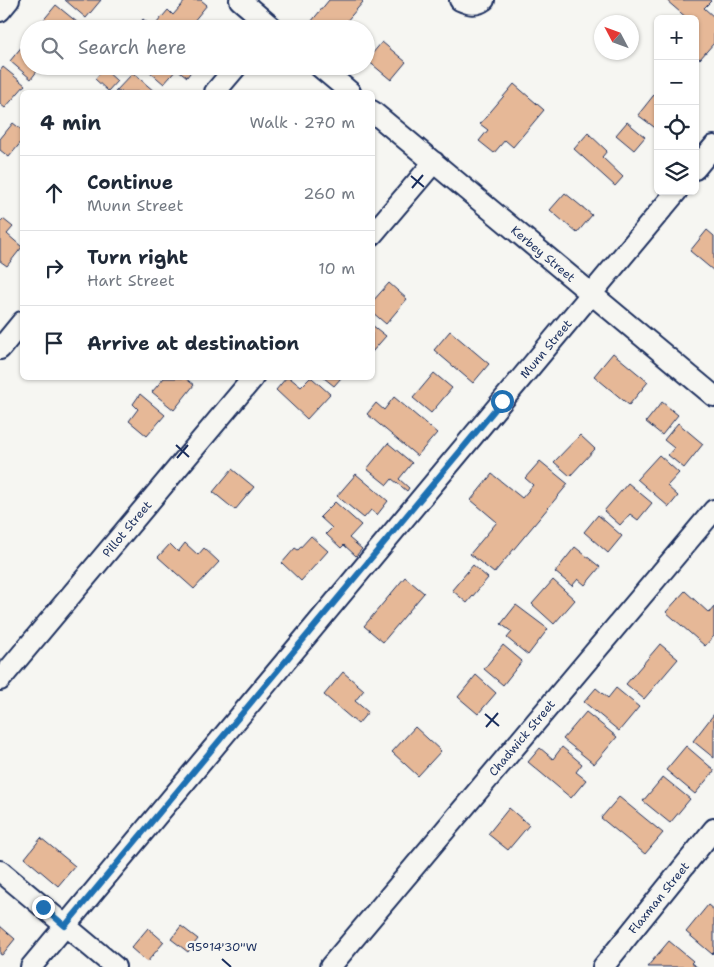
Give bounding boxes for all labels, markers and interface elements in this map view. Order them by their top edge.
north arrow [594,15,639,60]
map controls [654,15,699,195]
button: + [654,15,699,60]
search box [20,20,375,75]
icon: search [38,34,66,62]
text: Search here [78,35,187,60]
button: − [654,60,699,105]
button: locate [654,105,699,150]
text: 4 min [40,109,101,137]
text: Walk · 270 m [250,112,355,133]
button: layers [654,150,699,195]
text: Continue [87,170,173,195]
icon: ahead [40,179,68,207]
text: 260 m [303,183,355,204]
text: Munn Street [87,195,183,216]
street label: Kerbey Street [508,222,578,286]
text: Turn right [87,245,188,270]
icon: right [40,254,68,282]
text: 10 m [318,258,355,279]
text: Hart Street [87,270,175,291]
street label: Munn Street [517,316,575,382]
icon: arrive [40,329,68,357]
text: Arrive at destination [87,331,299,356]
route start [491,390,514,413]
street label: Pillot Street [99,497,155,561]
street label: Chadwick Street [485,696,559,780]
street label: Flaxman Street [625,859,693,937]
route end [32,896,55,919]
text: 95°14'30"W [187,939,257,955]

